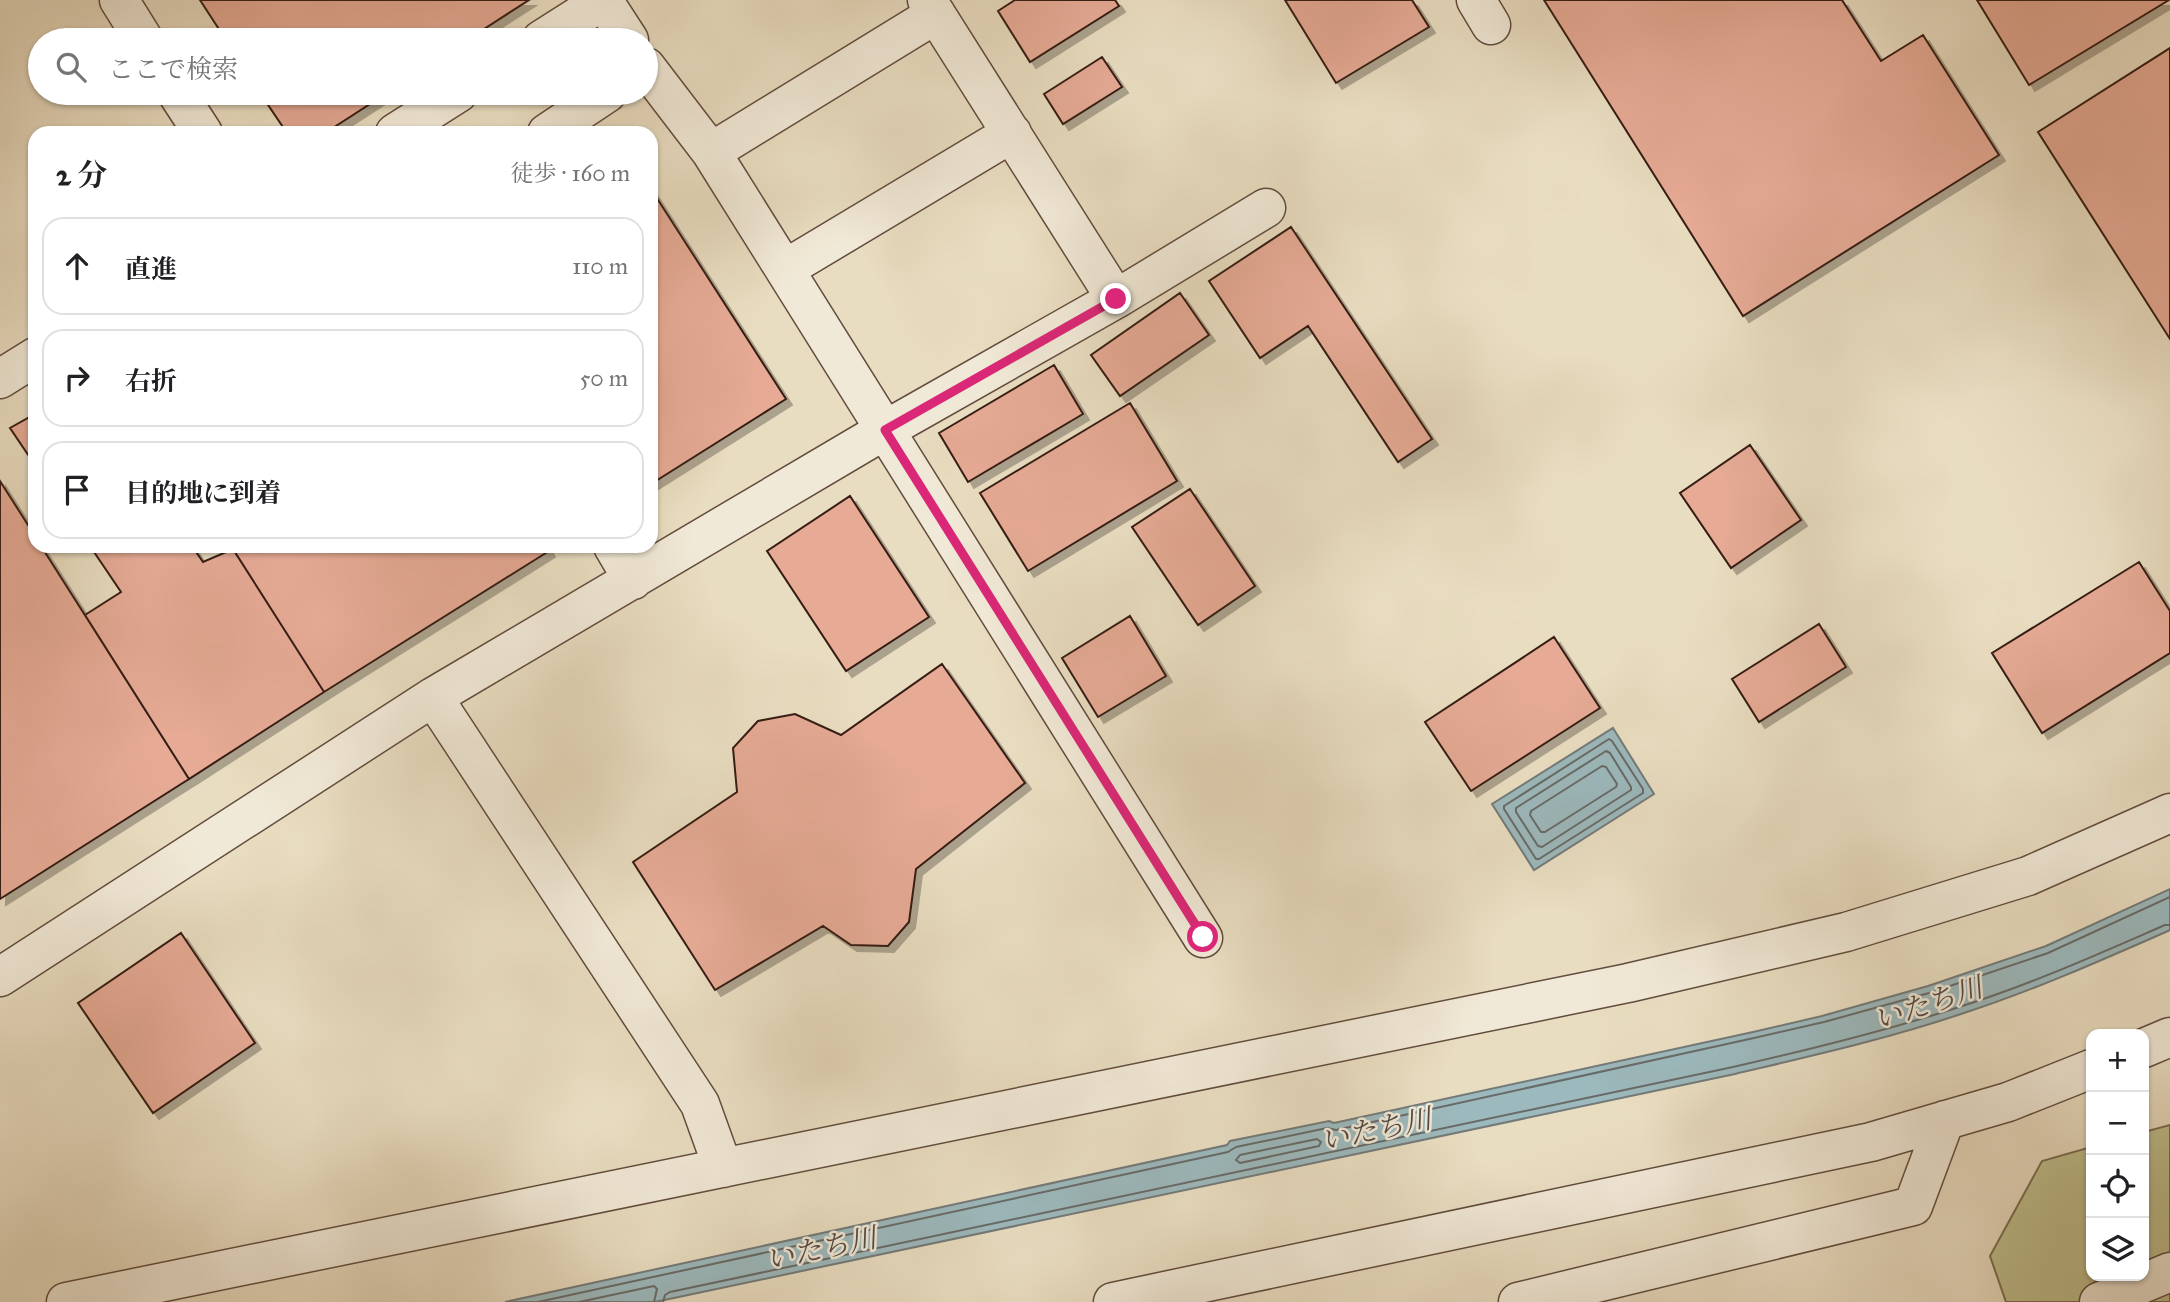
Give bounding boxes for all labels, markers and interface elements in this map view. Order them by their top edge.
search box [28,28,658,105]
icon: search [52,48,90,86]
text: ここで検索 [108,53,238,85]
text: 2 分 [56,157,107,193]
text: 徒歩 · 160 m [511,159,630,187]
icon: ahead [58,247,96,285]
text: 110 m [572,252,628,280]
text: 直進 [125,253,177,285]
route end [1100,283,1131,314]
icon: right [58,359,96,397]
text: 50 m [580,364,628,392]
text: 右折 [125,365,177,397]
icon: arrive [58,471,96,509]
text: 目的地に到着 [125,477,281,509]
route start [1187,921,1218,952]
water label: いたち川 [1869,969,1990,1037]
map controls [2086,1029,2149,1281]
button: + [2086,1029,2149,1092]
button: − [2086,1092,2149,1155]
water label: いたち川 [1318,1100,1437,1158]
button: locate [2086,1155,2149,1218]
button: layers [2086,1218,2149,1281]
water label: いたち川 [763,1219,882,1277]

